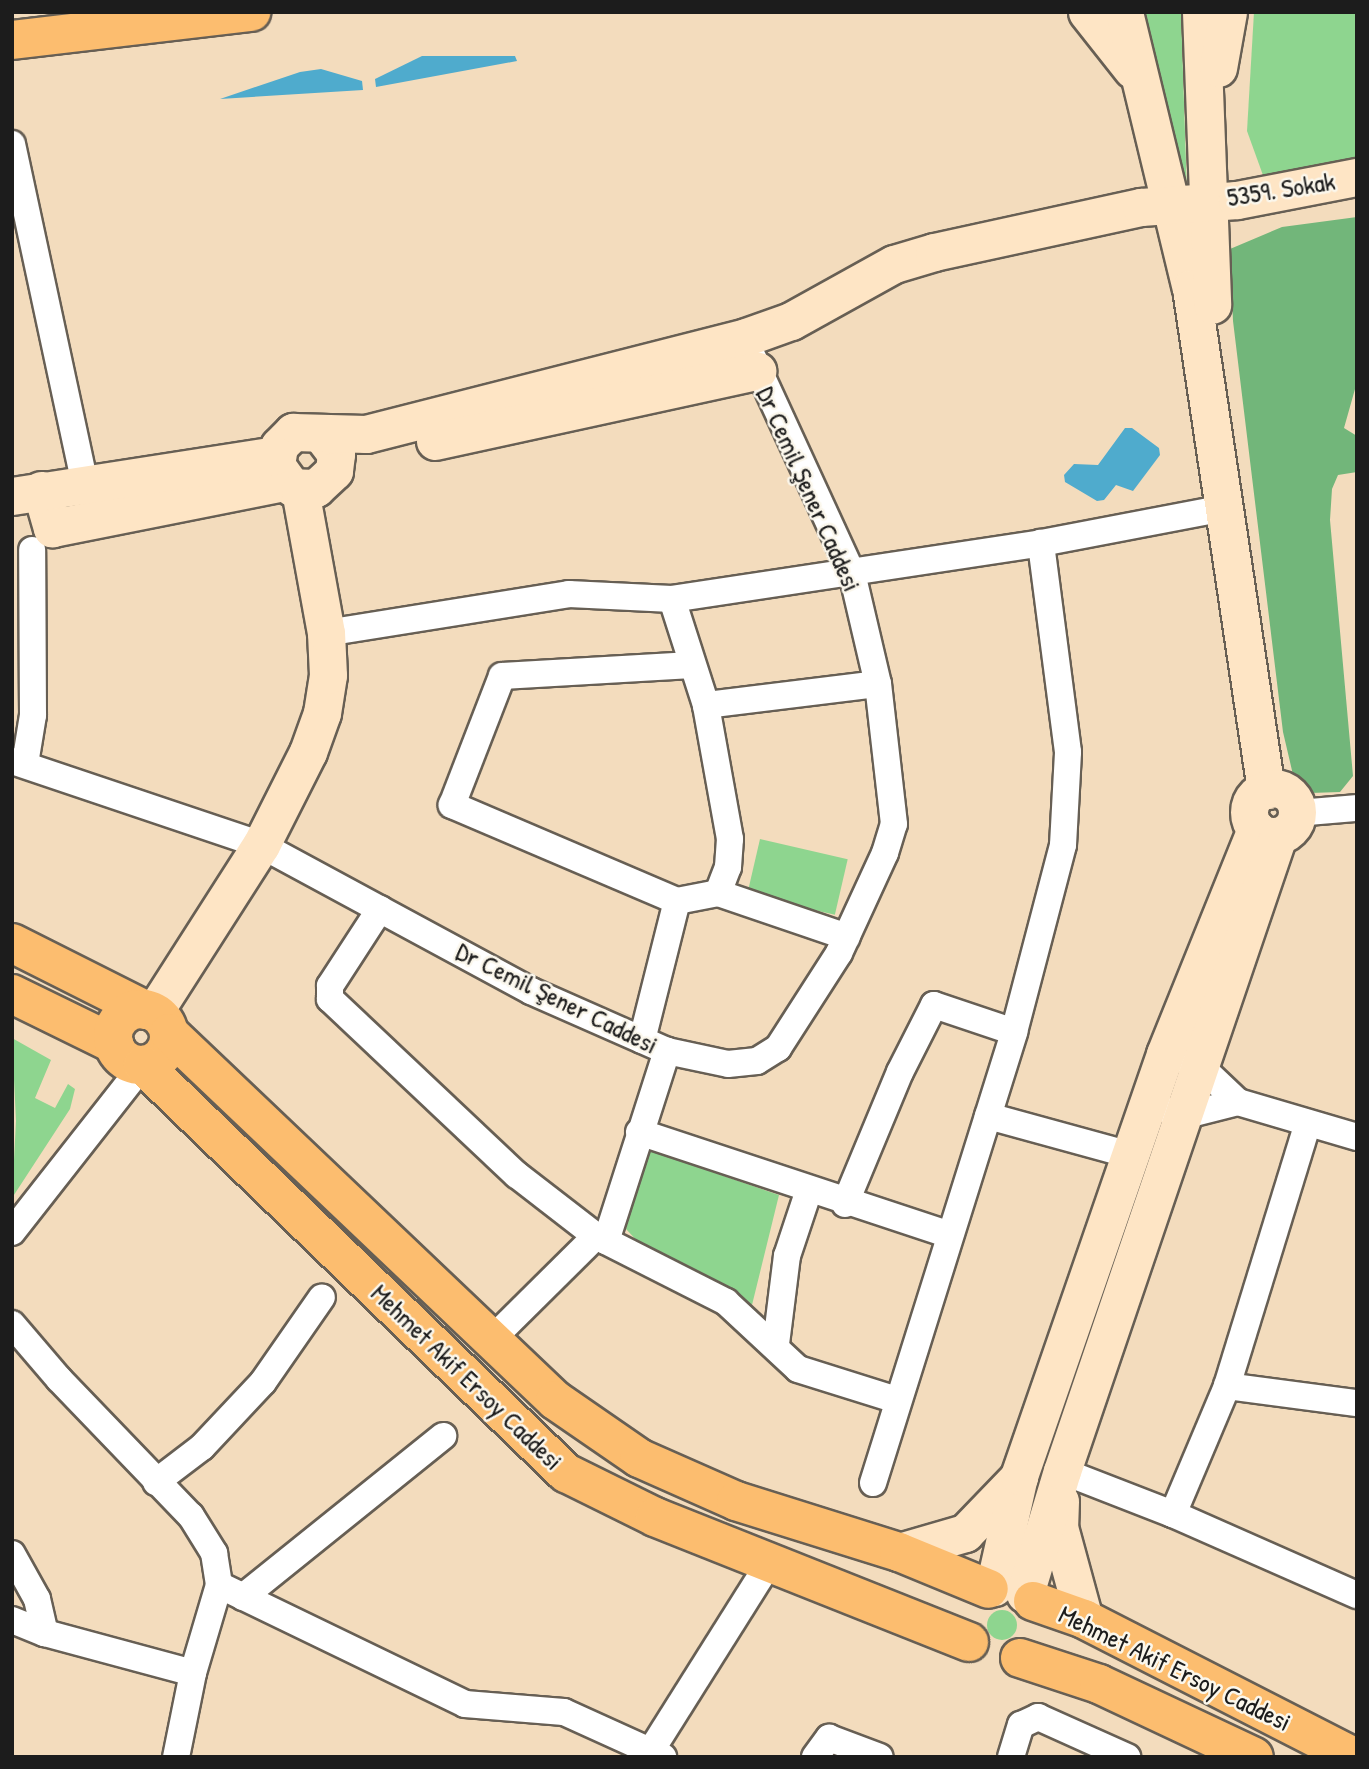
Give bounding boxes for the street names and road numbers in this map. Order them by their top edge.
street label: 5359. Sokak [1225,165,1337,213]
street label: Dr Cemil Şener Caddesi [750,382,868,596]
street label: Dr Cemil Şener Caddesi [451,936,663,1060]
street label: Mehmet Akif Ersoy Caddesi [365,1277,569,1477]
street label: Mehmet Akif Ersoy Caddesi [1054,1598,1296,1738]

